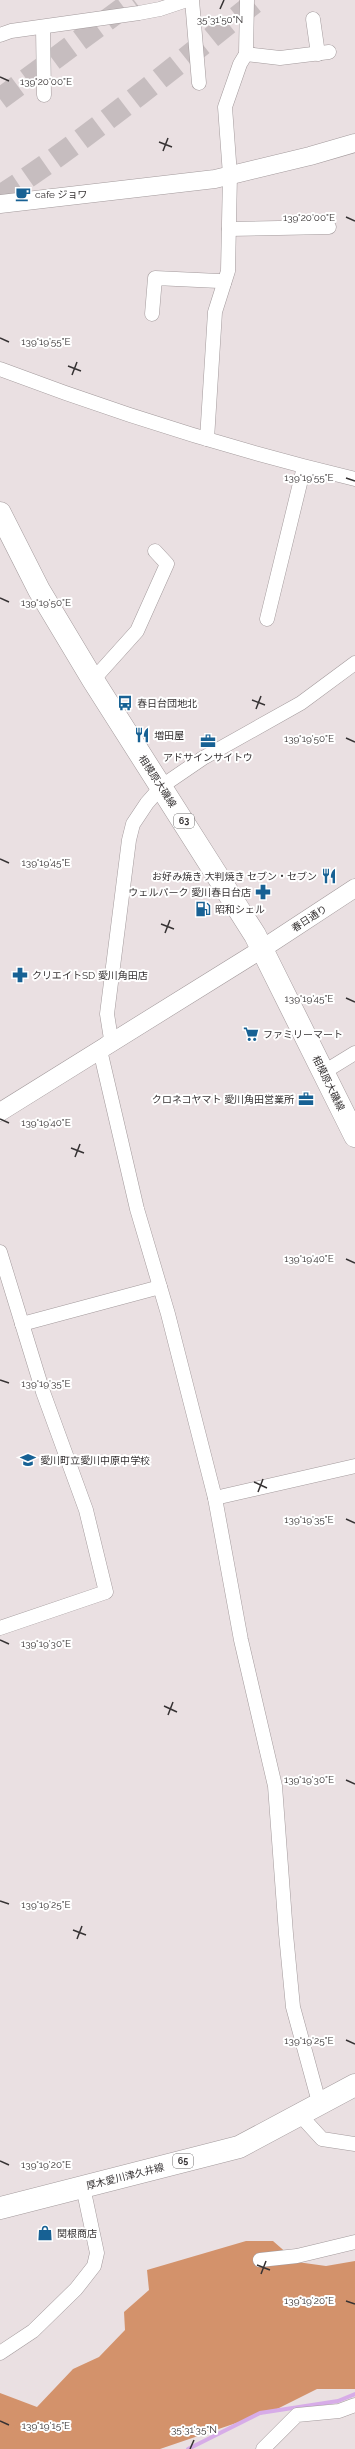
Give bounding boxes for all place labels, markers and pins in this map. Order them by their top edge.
cafe icon: cafe ジョワ [14,185,32,203]
place label: cafe ジョワ [35,189,87,200]
bus stop icon: 春日台団地北 [116,694,134,712]
place label: 春日台団地北 [137,698,197,709]
restaurant icon: 増田屋 [133,726,151,744]
place label: 増田屋 [154,730,184,741]
office icon: アドサインサイトウ [199,732,217,750]
place label: アドサインサイトウ [163,752,253,763]
restaurant icon: お好み焼き 大判焼き セブン・セブン [320,867,338,885]
place label: お好み焼き 大判焼き セブン・セブン [152,871,317,882]
pharmacy icon: ウェルパーク 愛川春日台店 [254,883,272,901]
place label: ウェルパーク 愛川春日台店 [128,887,251,898]
fuel station icon: 昭和シェル [194,900,212,918]
place label: 昭和シェル [215,904,265,915]
pharmacy icon: クリエイトSD 愛川角田店 [11,966,29,984]
place label: クリエイトSD 愛川角田店 [32,970,148,981]
supermarket icon: ファミリーマート [242,1025,260,1043]
place label: ファミリーマート [263,1029,343,1040]
office icon: クロネコヤマト 愛川角田営業所 [297,1090,315,1108]
place label: クロネコヤマト 愛川角田営業所 [152,1094,294,1105]
school or university icon: 愛川町立愛川中原中学校 [19,1451,37,1469]
place label: 愛川町立愛川中原中学校 [40,1455,150,1466]
shop icon: 関根商店 [36,2224,54,2242]
place label: 関根商店 [57,2228,97,2239]

